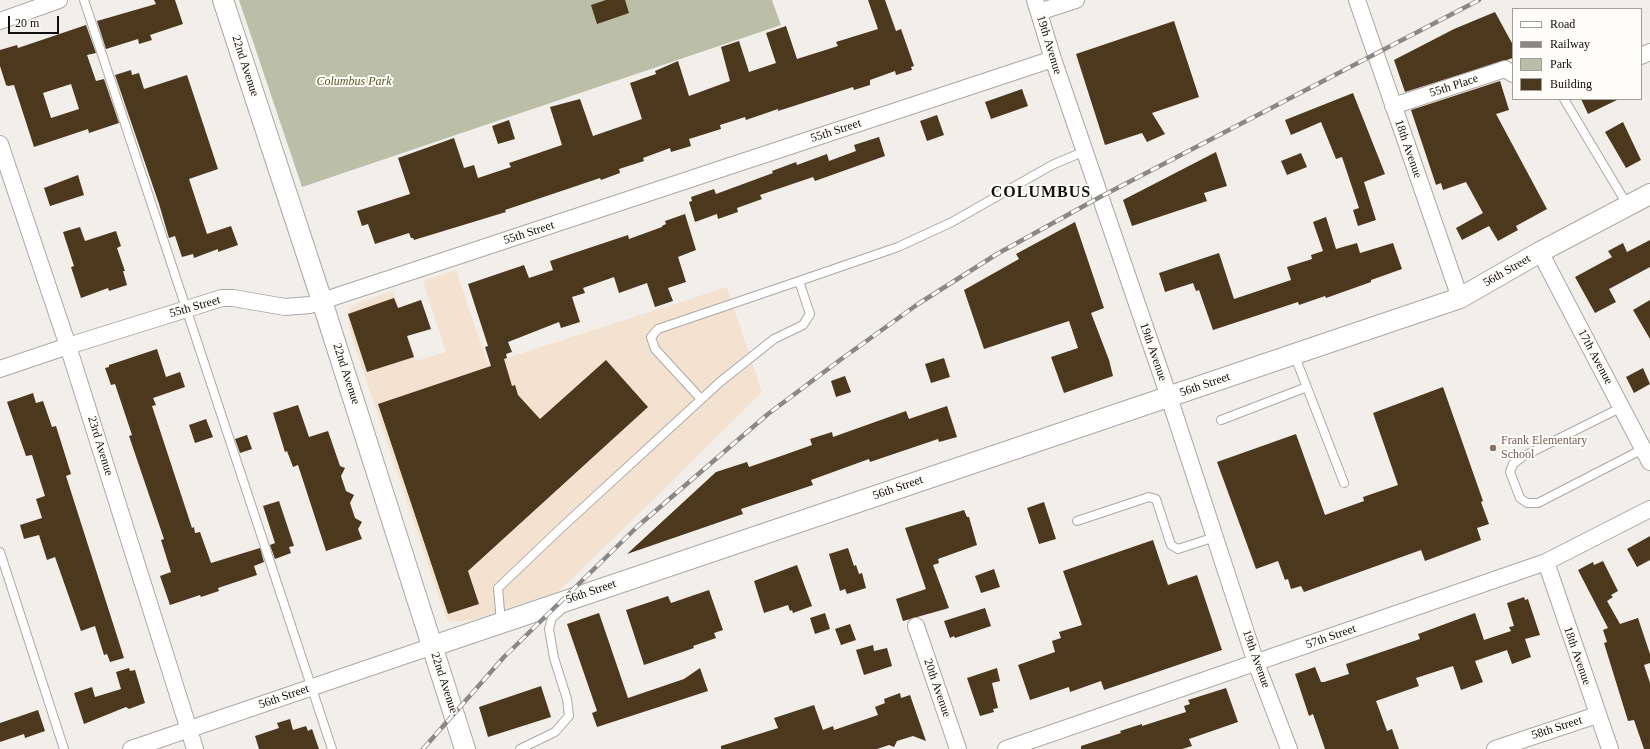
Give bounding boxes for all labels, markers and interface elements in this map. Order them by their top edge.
scale bar [10,8,61,34]
legend [1512,8,1642,100]
street label: 19th Avenue [1033,14,1065,76]
text: 20 m [15,16,39,30]
text: Road [1550,17,1575,31]
street label: 22nd Avenue [228,34,262,98]
text: Railway [1550,37,1590,51]
text: Park [1550,57,1572,71]
street label: 55th Place [1428,71,1480,101]
park label: Columbus Park [316,75,392,89]
text: Building [1550,77,1592,91]
street label: 55th Street [809,116,863,146]
street label: 18th Avenue [1391,118,1425,180]
district label: COLUMBUS [991,183,1091,203]
street label: 55th Street [502,218,556,248]
street label: 56th Street [1481,252,1533,290]
street label: 55th Street [168,293,222,321]
street label: 19th Avenue [1136,321,1170,383]
street label: 17th Avenue [1574,327,1616,387]
street label: 22nd Avenue [329,342,363,406]
street label: 56th Street [1178,370,1232,400]
street label: 23rd Avenue [84,415,116,477]
place label: Frank Elementary School [1501,434,1587,462]
marker: Frank Elementary School [1488,443,1498,453]
street label: 56th Street [871,473,925,503]
street label: 56th Street [564,577,618,607]
street label: 57th Street [1304,622,1358,652]
street label: 18th Avenue [1560,625,1594,687]
street label: 19th Avenue [1239,628,1273,690]
street label: 22nd Avenue [427,651,461,715]
street label: 20th Avenue [920,657,954,719]
street label: 56th Street [257,682,311,712]
street label: 58th Street [1530,713,1584,743]

